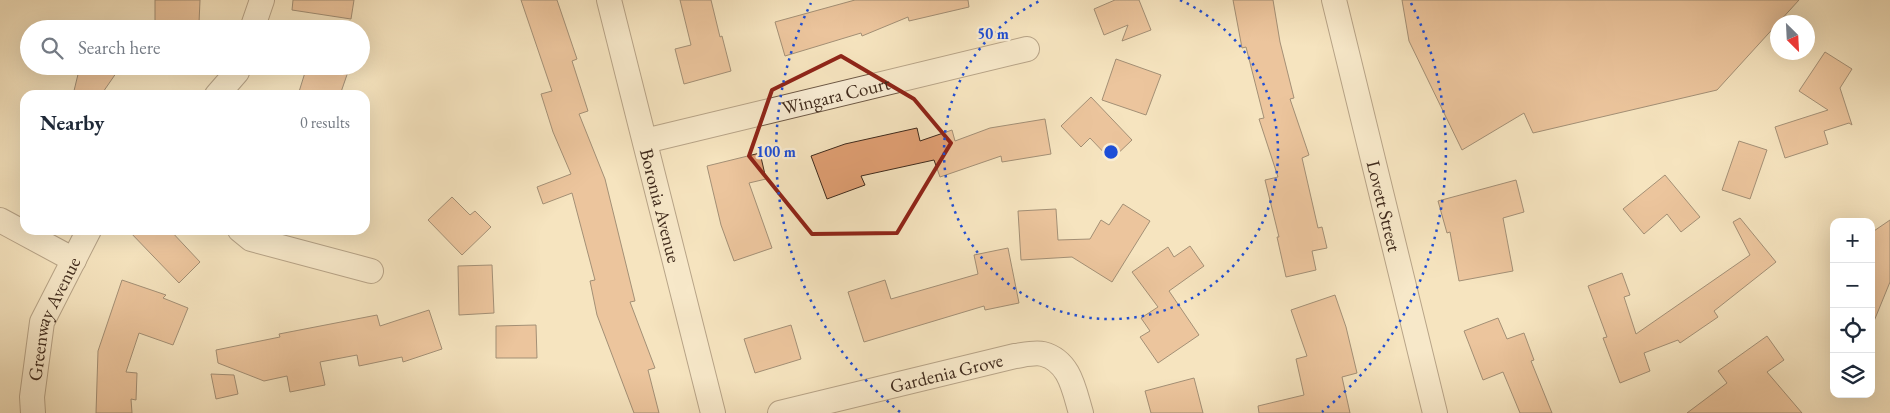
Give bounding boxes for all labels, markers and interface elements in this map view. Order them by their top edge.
north arrow [1770,15,1815,60]
search box [20,20,370,75]
text: 50 m [977,24,1009,43]
icon: search [38,34,66,62]
text: Search here [78,35,160,60]
street label: Wingara Court [779,70,892,121]
text: Nearby [40,109,104,136]
text: 0 results [300,112,350,133]
text: 100 m [756,142,796,161]
centre of rings [1102,143,1120,161]
street label: Boronia Avenue [634,146,687,266]
street label: Lovett Street [1361,158,1407,254]
map controls [1830,218,1875,398]
button: + [1830,218,1875,263]
street label: Greenway Avenue [22,252,86,383]
button: − [1830,263,1875,308]
button: locate [1830,308,1875,353]
street label: Gardenia Grove [887,347,1005,399]
button: layers [1830,353,1875,398]

